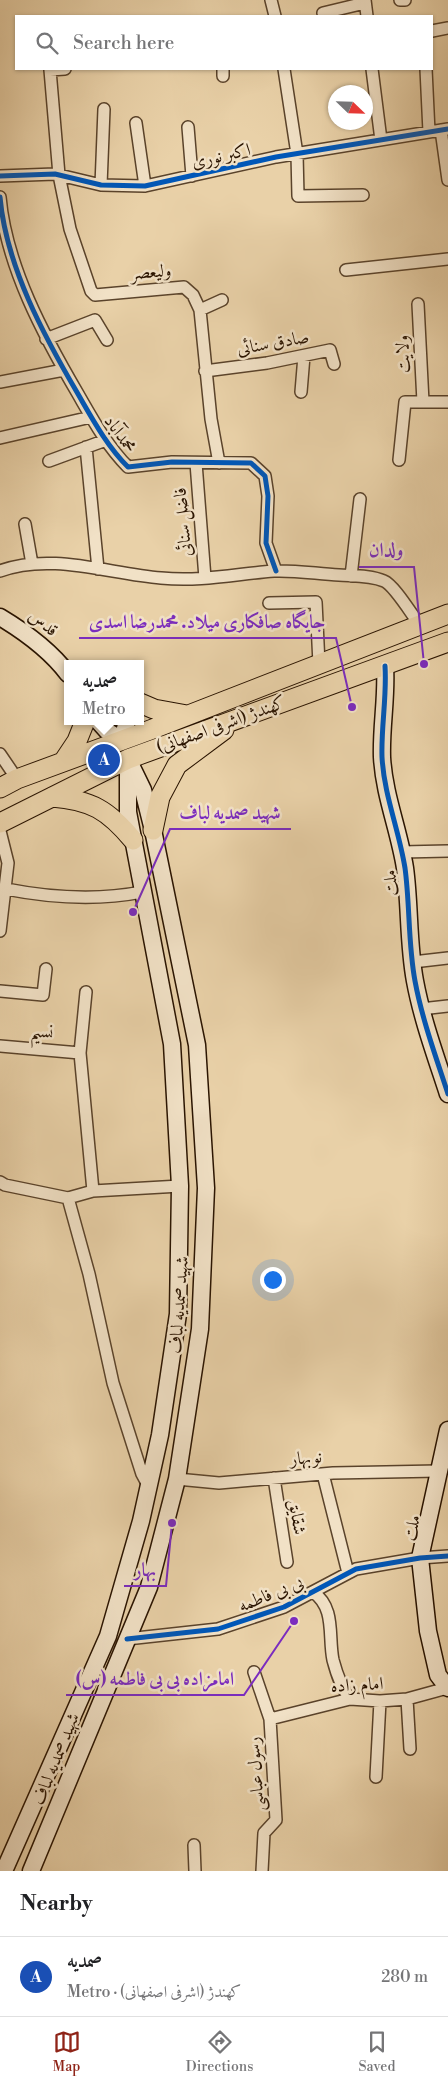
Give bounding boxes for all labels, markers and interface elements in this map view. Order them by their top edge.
search box [15,15,433,70]
icon: search [33,29,61,57]
text: Search here [73,31,174,55]
north arrow [328,85,373,130]
street label: اکبر نوری [189,138,253,174]
street label: ولیعصر [128,259,172,285]
street label: صادق سنائی [235,325,311,361]
street label: ولایت [391,334,415,374]
street label: محمدآباد [99,411,141,457]
street label: فاضل سنائی [169,486,198,557]
callout: ولدان [359,533,414,567]
text: ولدان [369,538,403,562]
street label: قدس [23,604,63,642]
callout: جایگاه صافکاری میلاد. محمدرضا اسدی [79,604,336,638]
text: جایگاه صافکاری میلاد. محمدرضا اسدی [89,609,325,634]
popup [64,660,144,725]
text: صمدیه [82,669,118,693]
street label: کهندژ (اشرفی اصفهانی) [153,691,289,759]
text: Metro [82,699,126,719]
pin: A [88,741,120,779]
callout: شهید صمدیه لباف [170,795,291,829]
text: شهید صمدیه لباف [179,801,281,825]
street label: ملت [378,869,404,897]
street label: نسیم [29,1020,54,1050]
street label: شهید صمدیه لباف [164,1255,194,1355]
your location [260,1267,286,1293]
street label: نوبهار [287,1445,323,1471]
street label: شقایق [283,1498,311,1536]
street label: ملت [398,1513,426,1543]
callout: بهار [124,1552,166,1586]
text: بهار [132,1558,156,1582]
street label: بی بی فاطمه [235,1570,308,1618]
callout: امامزاده بی بی فاطمه (س) [66,1661,244,1695]
text: امامزاده بی بی فاطمه (س) [76,1667,234,1692]
street label: امام زاده [330,1672,384,1702]
street label: شهید صمدیه لباف [27,1709,85,1809]
street label: رسول عباسی [242,1736,271,1812]
text: Nearby [20,1891,93,1917]
text: صمدیه [67,1949,102,1973]
text: A [30,1967,42,1987]
text: 280 m [381,1967,428,1987]
text: Metro · کهندژ (اشرفی اصفهانی) [67,1982,241,2002]
tab: Map [53,2028,81,2076]
tab: Directions [186,2028,253,2076]
tab: Saved [359,2028,395,2076]

